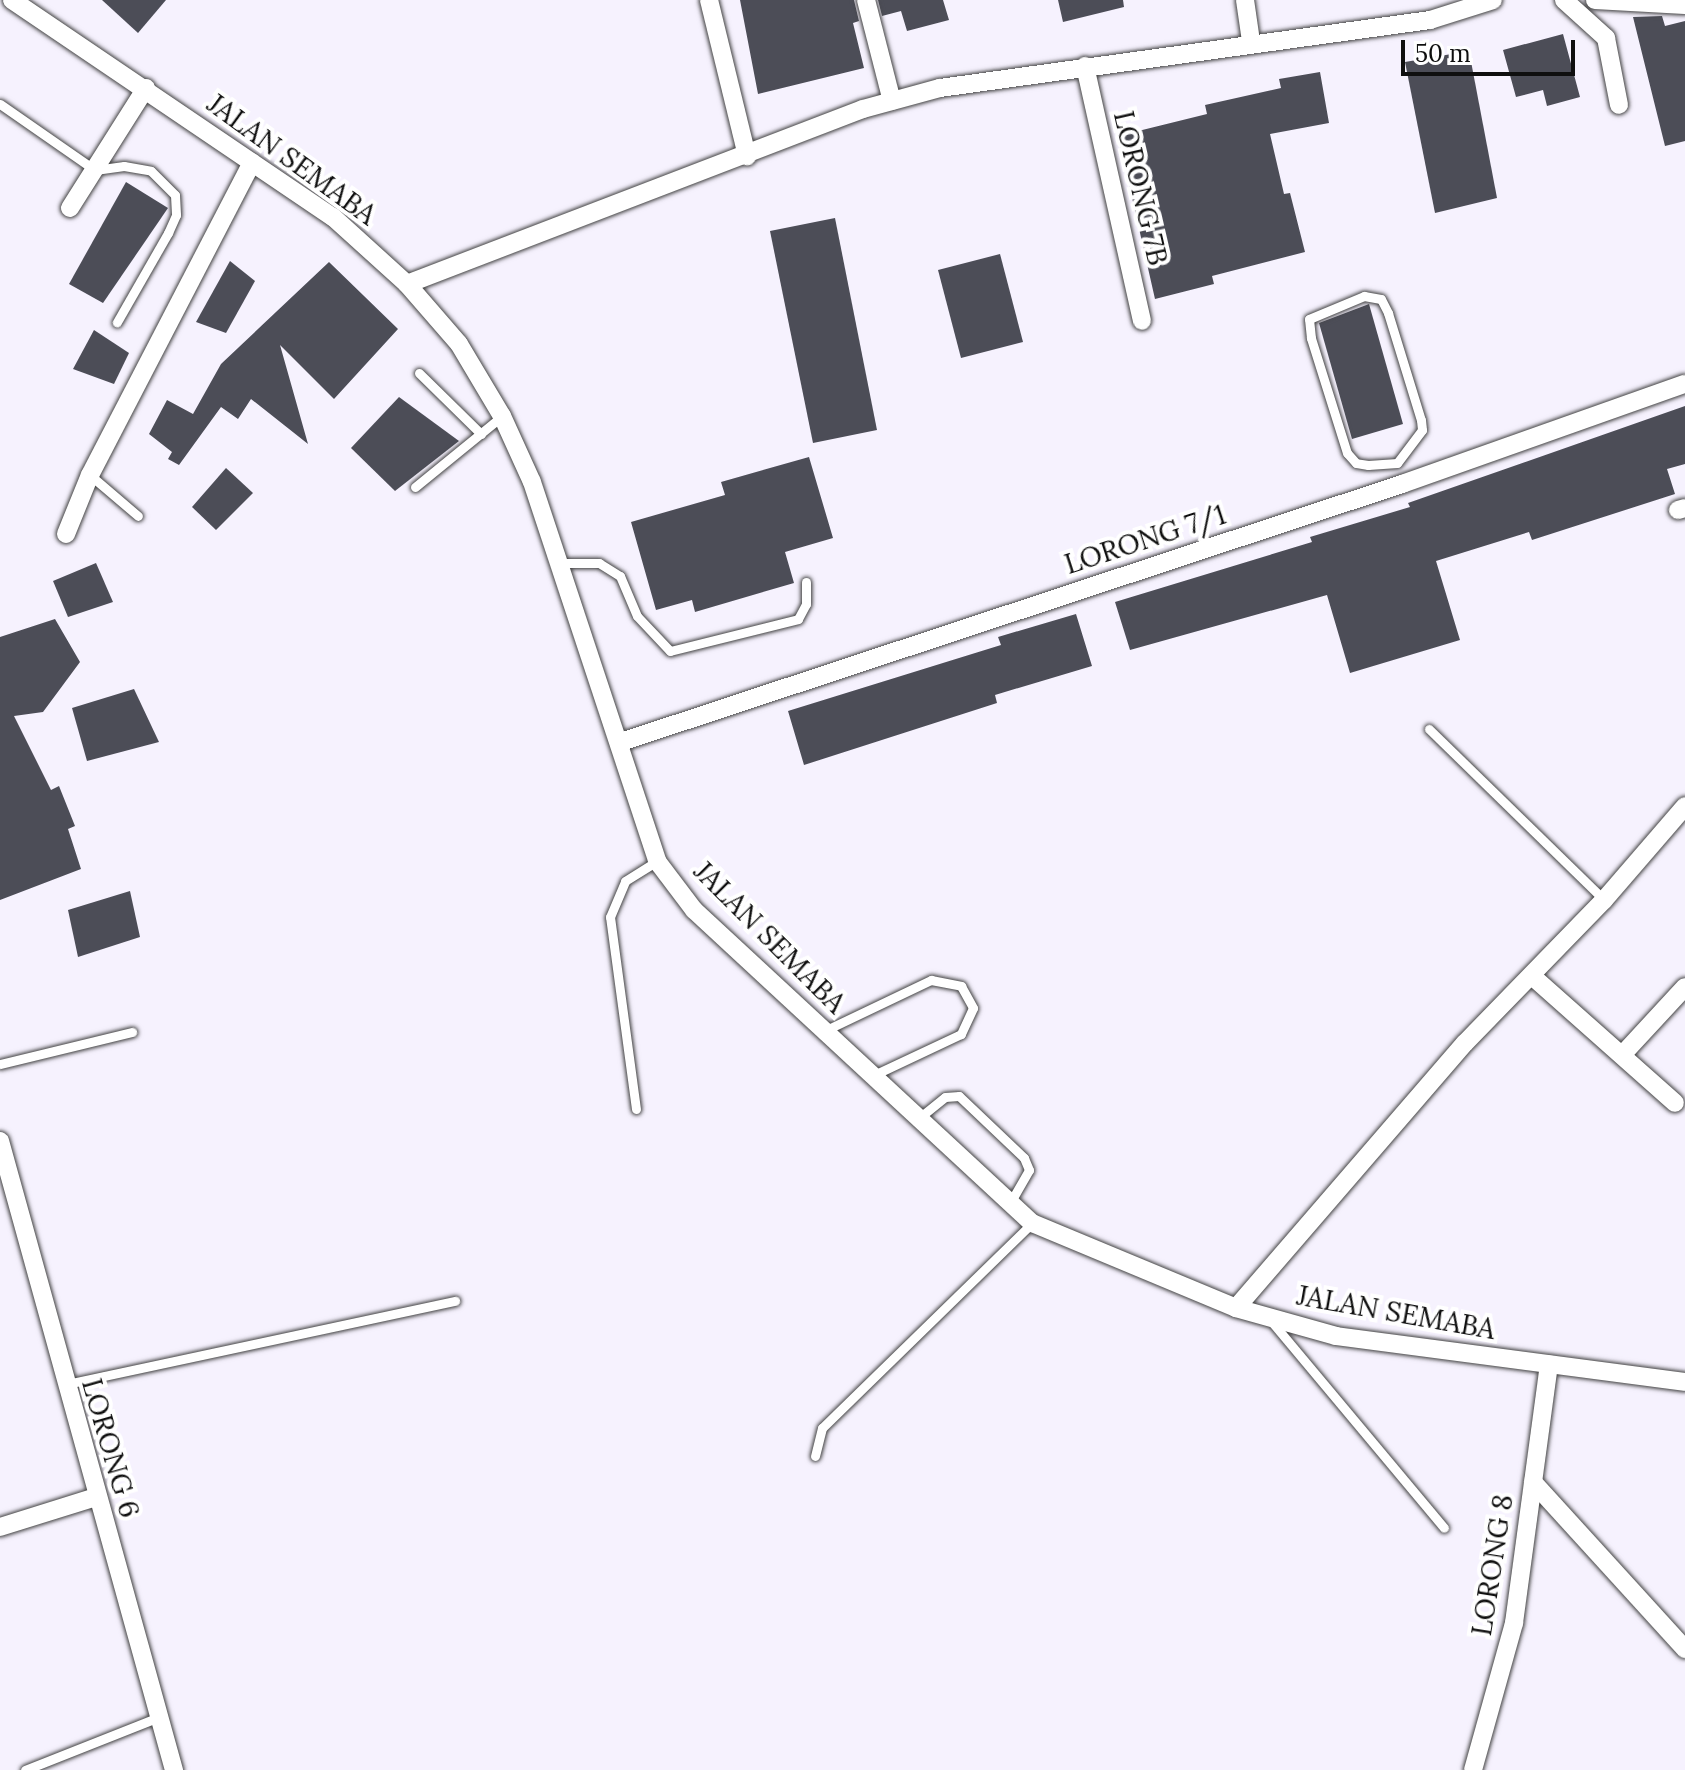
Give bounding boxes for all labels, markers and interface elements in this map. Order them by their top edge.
scale bar [1405,24,1579,74]
text: 50 m [1415,38,1471,69]
street label: JALAN SEMABA [201,86,383,232]
street label: LORONG 7B [1107,108,1175,268]
street label: LORONG 7/1 [1060,497,1230,581]
street label: JALAN SEMABA [687,854,853,1020]
street label: JALAN SEMABA [1294,1278,1498,1346]
street label: LORONG 6 [75,1375,147,1521]
street label: LORONG 8 [1464,1492,1520,1638]

